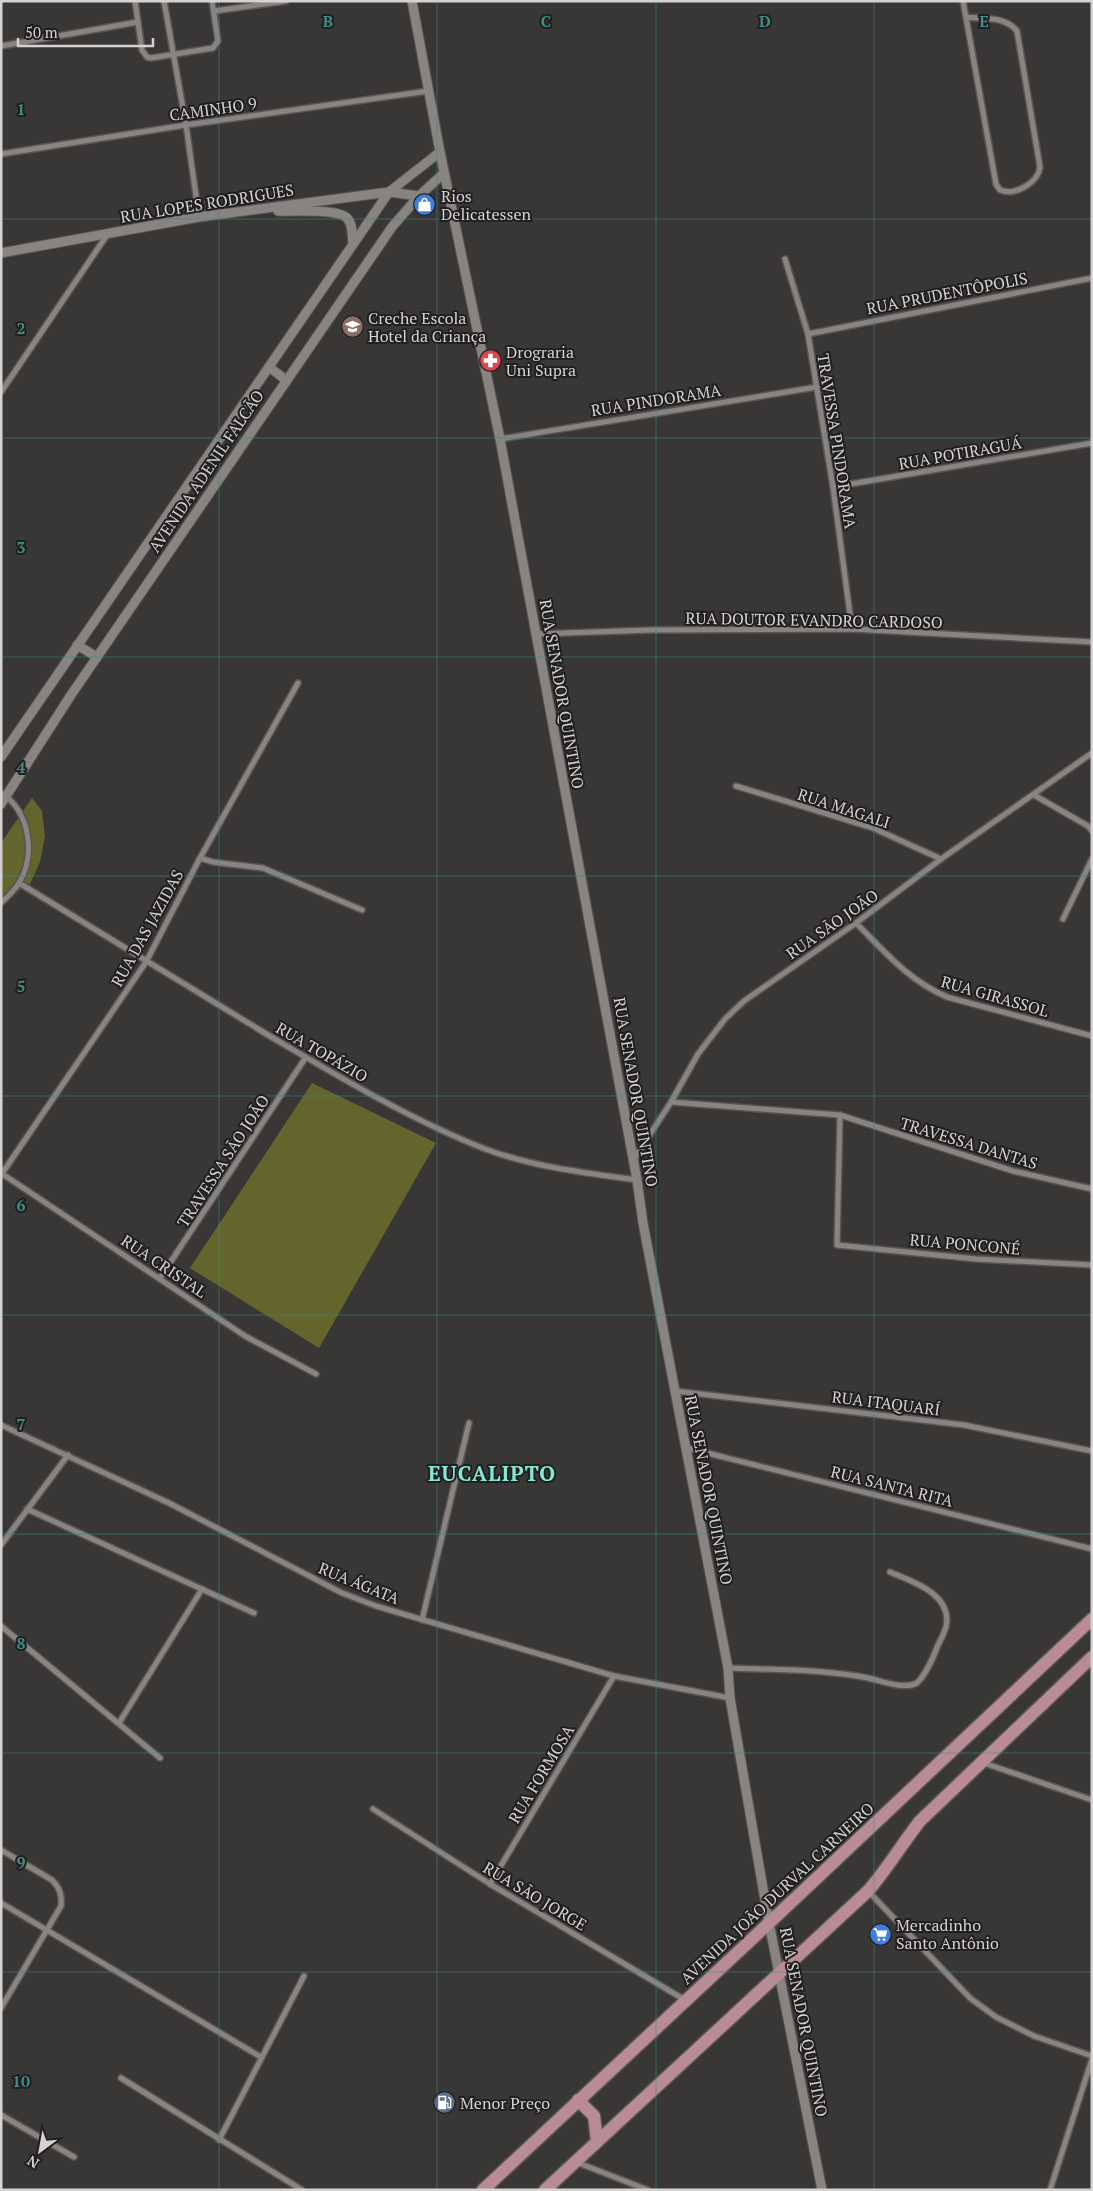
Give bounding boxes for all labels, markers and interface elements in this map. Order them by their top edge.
text: B [323,10,333,32]
text: C [541,10,551,32]
text: D [759,10,771,32]
text: E [979,10,989,32]
scale bar [18,15,152,47]
text: 50 m [25,22,58,42]
street label: CAMINHO 9 [168,92,258,126]
text: 1 [16,98,26,120]
street label: RUA LOPES RODRIGUES [119,178,295,228]
place label: Rios Delicatessen [441,185,531,225]
shop icon: Rios Delicatessen [413,193,437,217]
street label: RUA PRUDENTÔPOLIS [865,267,1029,319]
place label: Creche Escola Hotel da Criança [368,307,486,347]
school or university icon: Creche Escola Hotel da Criança [340,315,364,339]
text: 2 [16,317,26,339]
place label: Drograria Uni Supra [506,341,576,381]
pharmacy icon: Drograria Uni Supra [478,349,502,373]
street label: TRAVESSA PINDORAMA [812,352,862,530]
street label: RUA PINDORAMA [589,379,723,421]
street label: AVENIDA ADENIL FALCÃO [143,385,269,557]
street label: RUA POTIRAGUÁ [897,431,1023,475]
text: 3 [16,536,26,558]
street label: RUA SENADOR QUINTINO [534,597,590,791]
street label: RUA DOUTOR EVANDRO CARDOSO [685,607,943,633]
text: 4 [16,756,26,778]
street label: RUA MAGALI [795,783,893,833]
street label: RUA DAS JAZIDAS [106,865,188,991]
street label: RUA SÃO JOÃO [781,884,883,964]
street label: RUA GIRASSOL [939,970,1052,1022]
text: 5 [16,975,26,997]
street label: RUA SENADOR QUINTINO [608,995,664,1189]
street label: RUA TOPÁZIO [272,1017,372,1087]
street label: TRAVESSA SÃO JOÃO [172,1090,274,1232]
street label: TRAVESSA DANTAS [898,1112,1040,1174]
text: 6 [16,1194,26,1216]
street label: RUA PONCONÉ [909,1228,1021,1260]
street label: RUA CRISTAL [117,1229,211,1303]
street label: RUA ITAQUARÍ [831,1385,942,1421]
street label: RUA SENADOR QUINTINO [680,1394,738,1586]
text: 7 [16,1413,26,1435]
district label: EUCALIPTO [428,1459,556,1487]
street label: RUA SANTA RITA [829,1460,955,1512]
street label: RUA ÁGATA [315,1557,403,1609]
text: 8 [16,1632,26,1654]
street label: RUA FORMOSA [503,1721,579,1827]
street label: AVENIDA JOÃO DURVAL CARNEIRO [675,1797,879,1989]
text: 9 [16,1851,26,1873]
street label: RUA SÃO JORGE [479,1856,591,1936]
place label: Mercadinho Santo Antônio [896,1914,999,1954]
supermarket icon: Mercadinho Santo Antônio [868,1922,892,1946]
street label: RUA SENADOR QUINTINO [775,1926,833,2118]
text: 10 [12,2070,30,2092]
fuel station icon: Menor Preço [432,2091,456,2115]
place label: Menor Preço [460,2092,550,2114]
north arrow [15,2126,65,2176]
text: N [23,2151,42,2173]

